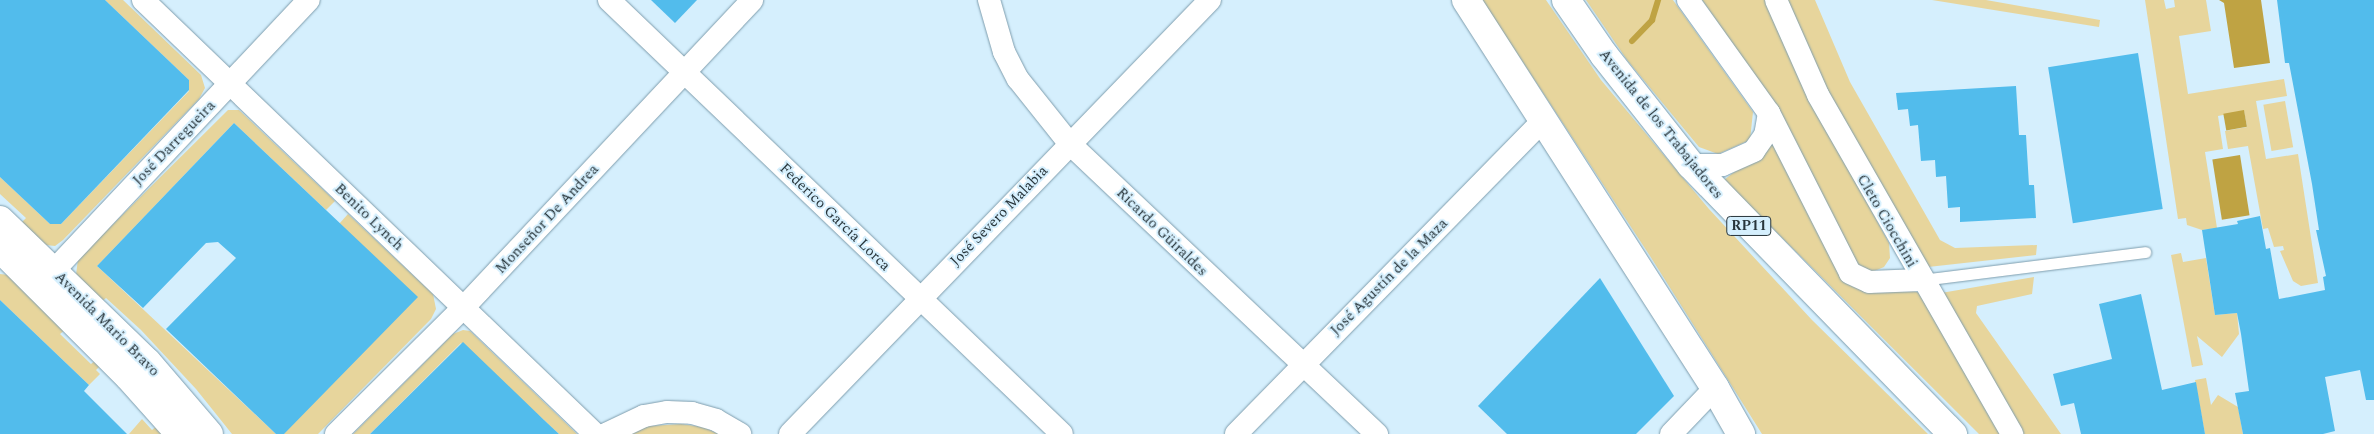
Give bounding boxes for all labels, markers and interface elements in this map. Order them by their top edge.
street label: Avenida de los Trabajadores [1595,46,1727,202]
street label: José Darregueira [129,97,219,189]
street label: Federico García Lorca [776,159,894,275]
street label: Monseñor De Andrea [492,161,602,277]
street label: José Severo Malabia [946,162,1052,270]
street label: Cleto Ciocchini [1853,171,1921,271]
street label: Benito Lynch [331,180,407,254]
street label: Ricardo Güiraldes [1113,184,1211,280]
street label: José Agustín de la Maza [1327,215,1451,339]
road number: RP11 [1725,215,1773,238]
street label: Avenida Mario Bravo [51,268,163,380]

